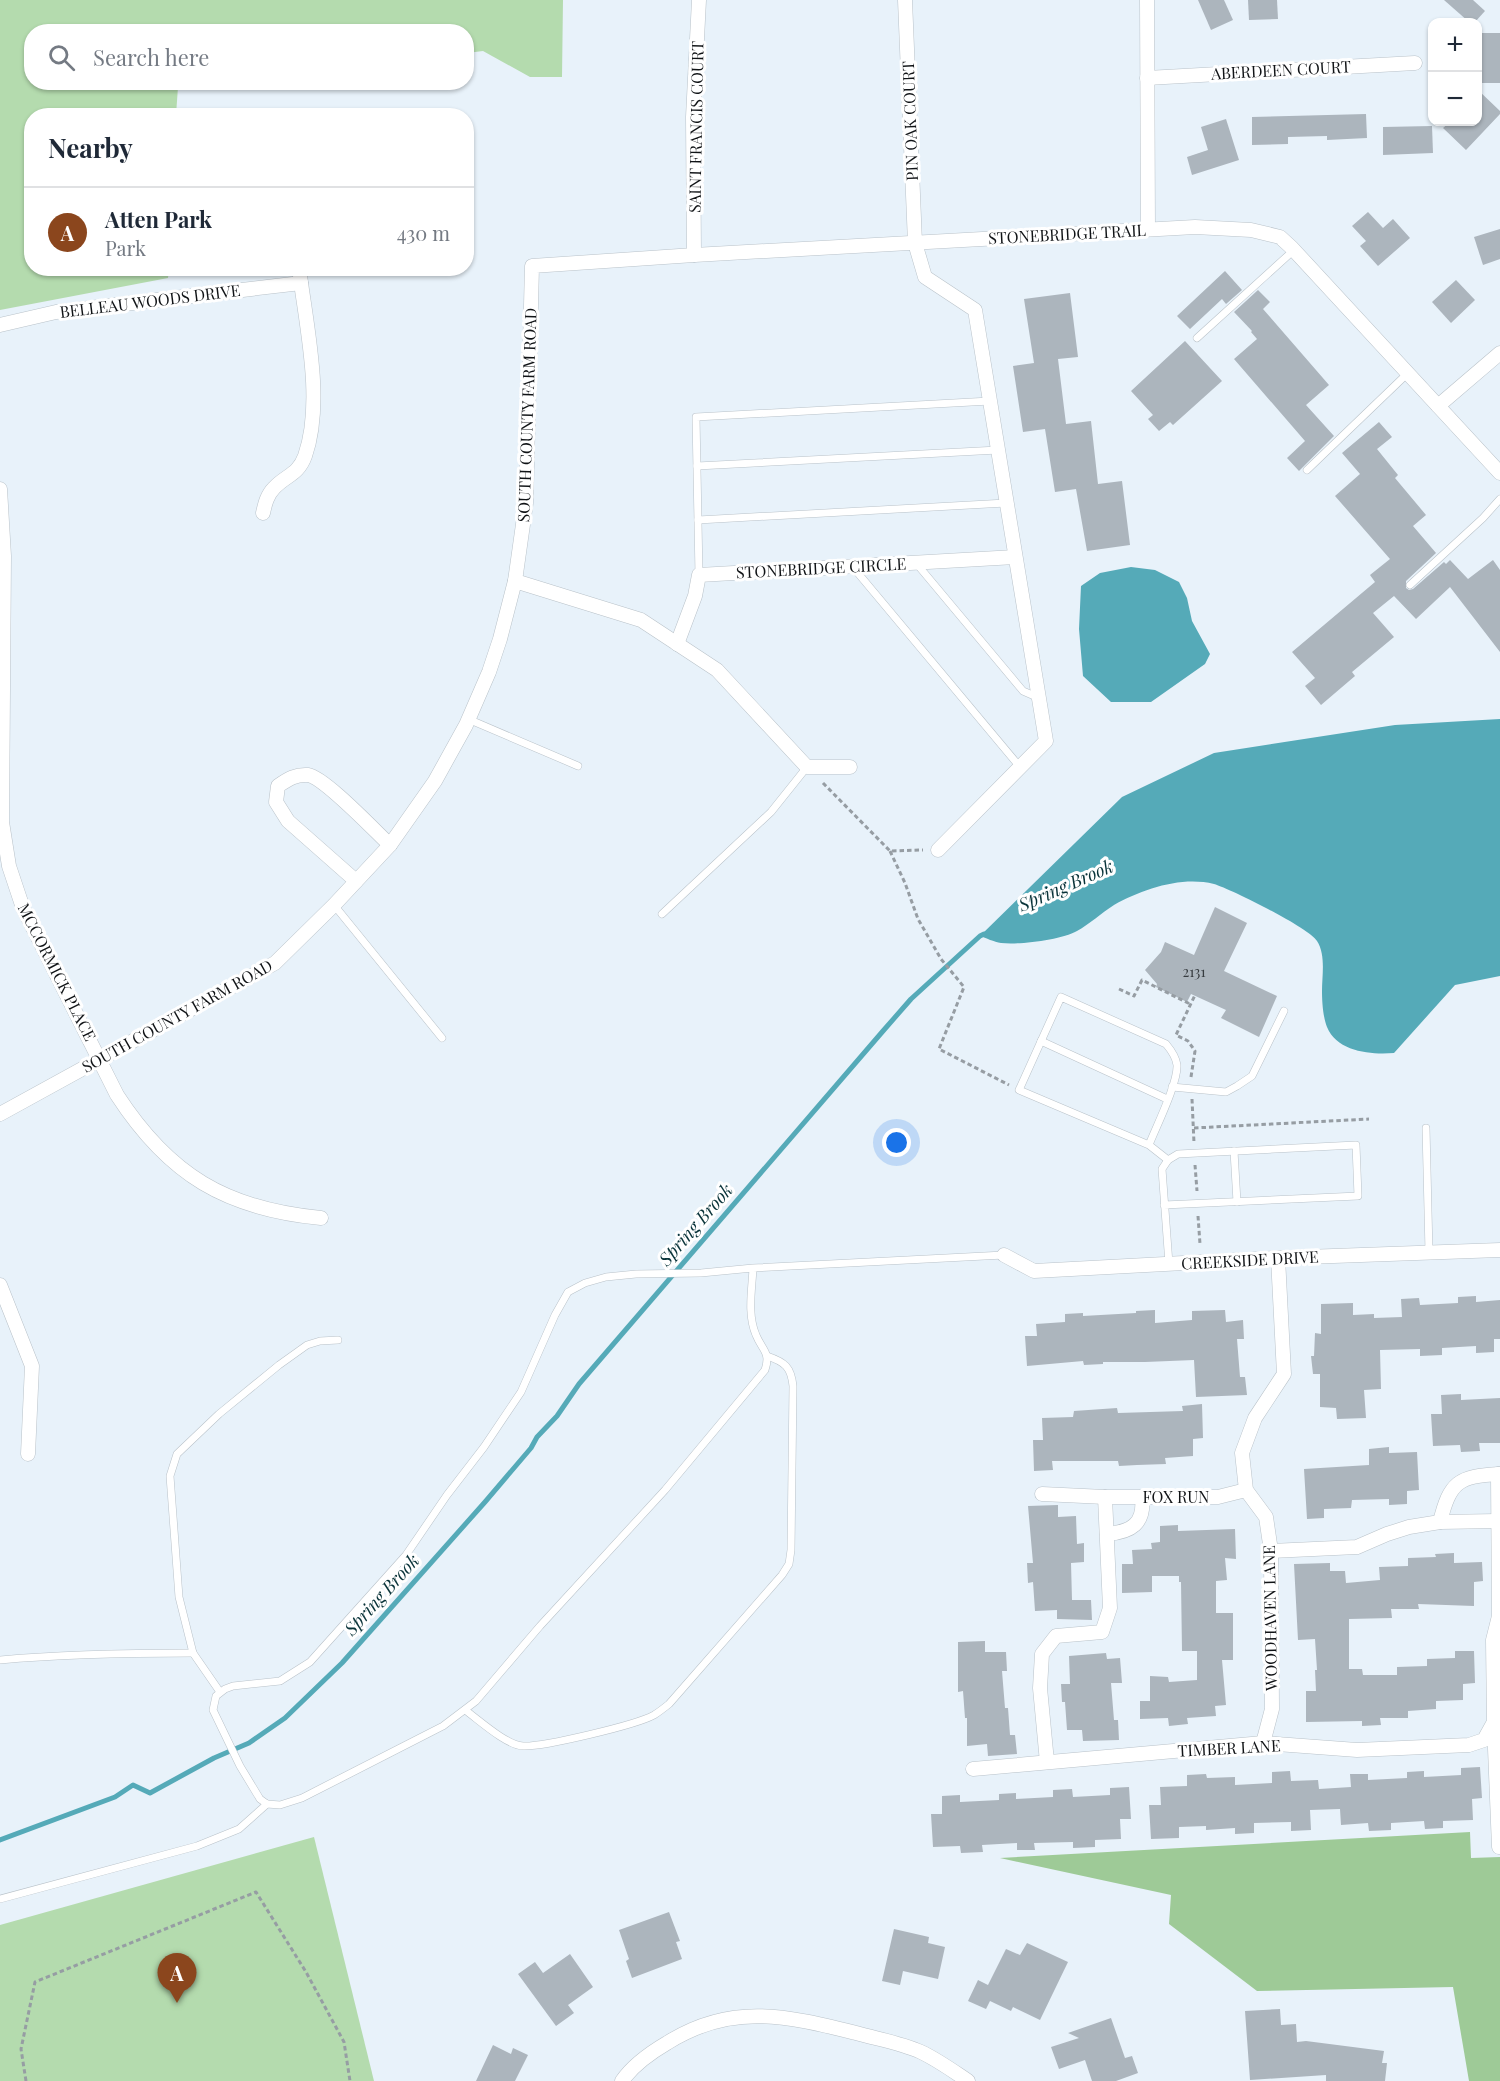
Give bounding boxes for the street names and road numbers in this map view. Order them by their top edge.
street label: SAINT FRANCIS COURT [684,41,707,213]
street label: ABERDEEN COURT [1210,55,1351,84]
street label: PIN OAK COURT [897,61,922,181]
street label: STONEBRIDGE TRAIL [988,219,1146,248]
street label: BELLEAU WOODS DRIVE [59,279,241,322]
street label: SOUTH COUNTY FARM ROAD [512,307,541,523]
street label: STONEBRIDGE CIRCLE [735,553,907,582]
street label: MCCORMICK PLACE [14,899,101,1044]
street label: SOUTH COUNTY FARM ROAD [78,954,276,1077]
street label: CREEKSIDE DRIVE [1181,1245,1319,1274]
street label: FOX RUN [1143,1486,1209,1507]
street label: WOODHAVEN LANE [1258,1545,1281,1692]
street label: TIMBER LANE [1177,1734,1281,1761]

